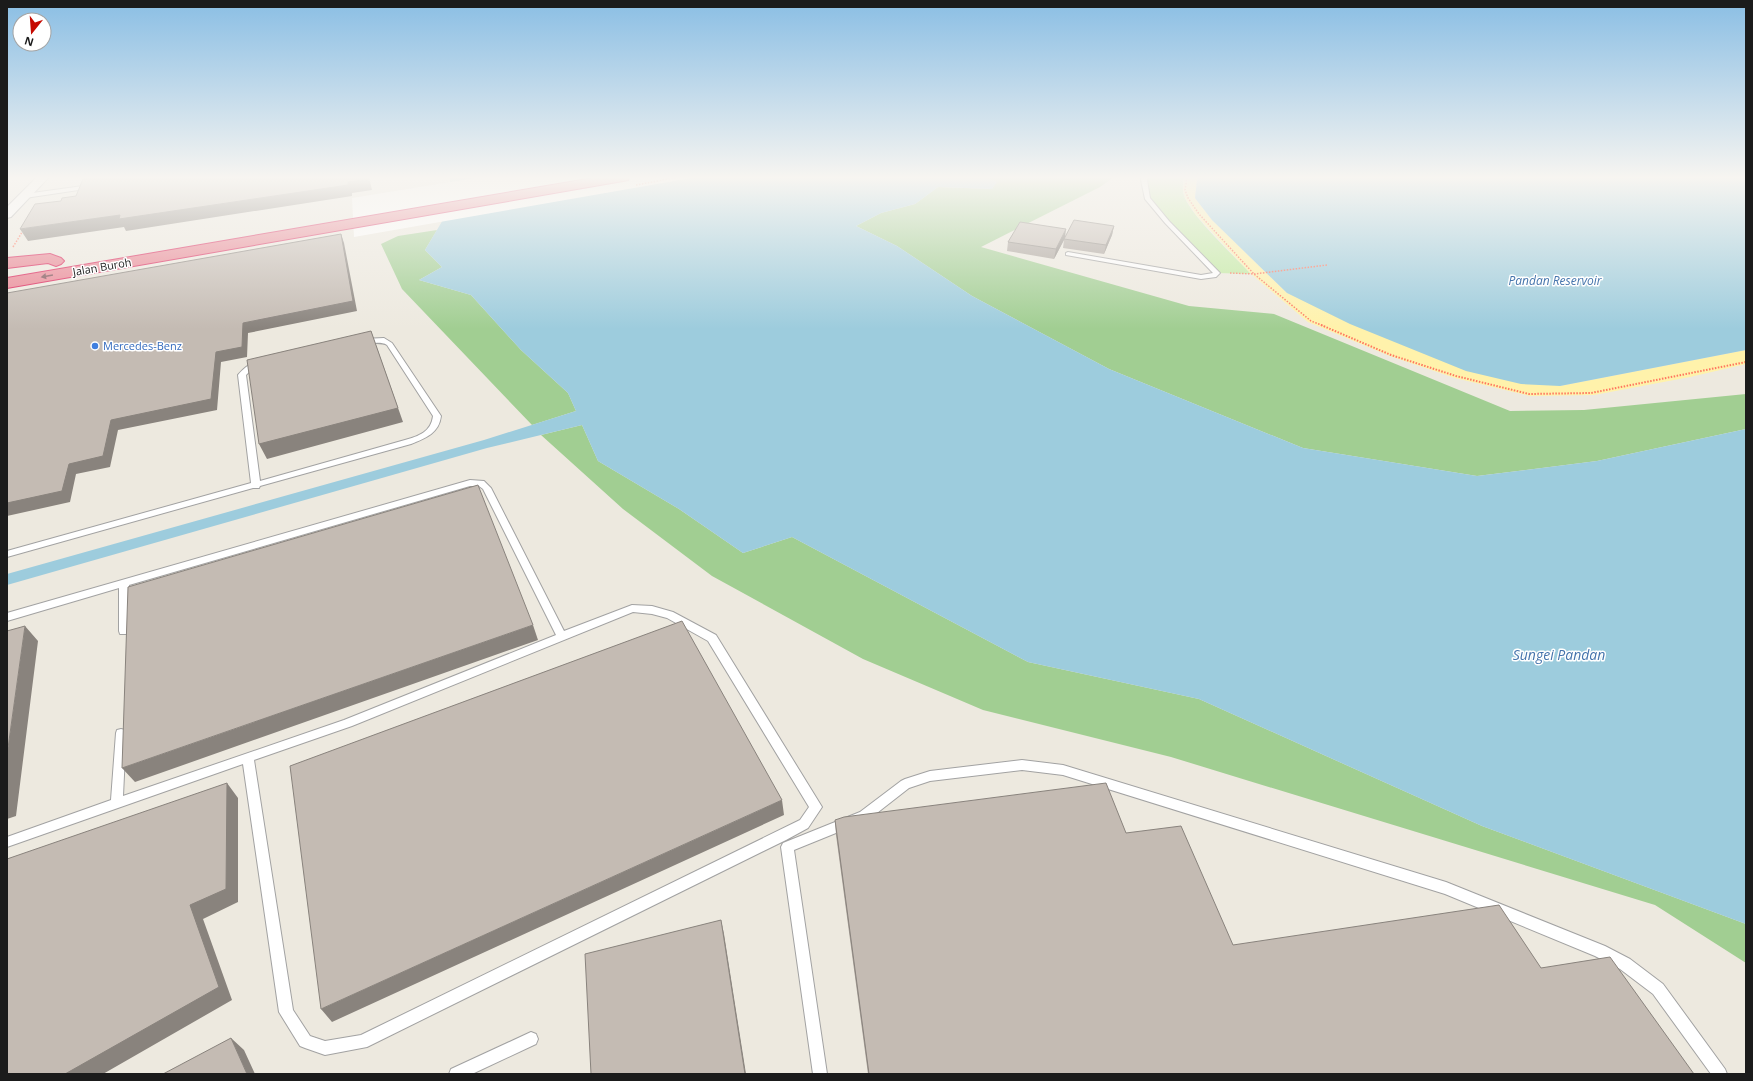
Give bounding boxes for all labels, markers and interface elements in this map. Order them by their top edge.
north arrow [12,12,52,52]
text: N [22,34,35,51]
street label: Jalan Buroh [70,254,132,279]
water label: Pandan Reservoir [1508,272,1603,289]
one-way arrow [41,273,53,279]
place label: Mercedes-Benz [103,338,182,353]
marker: Mercedes-Benz [90,341,100,351]
water label: Sungei Pandan [1513,645,1605,664]

